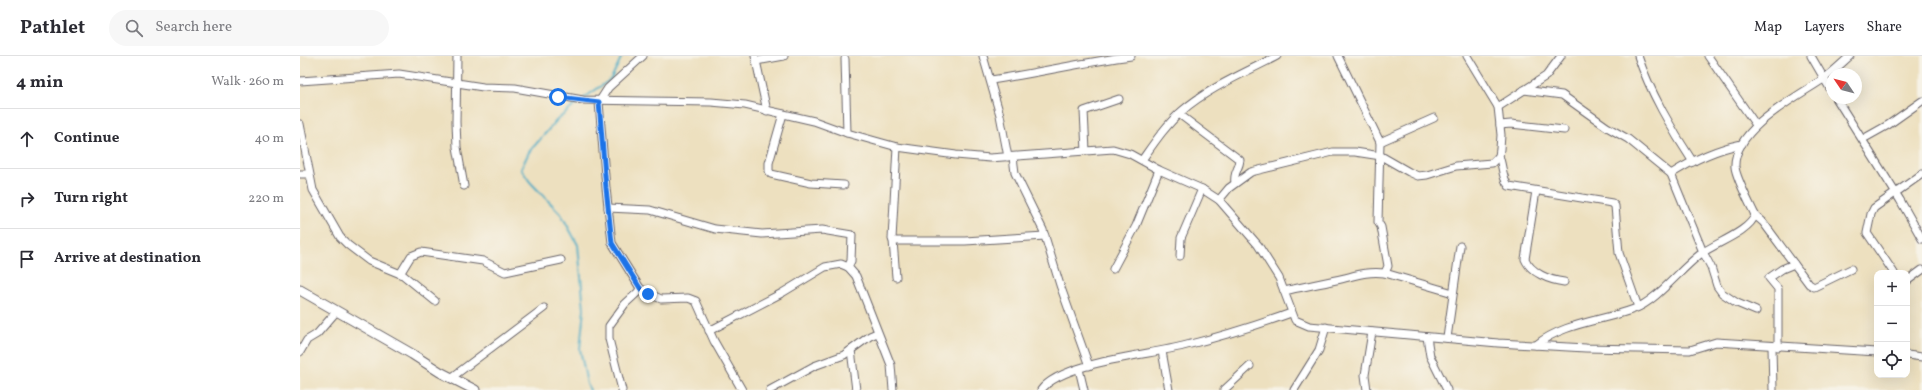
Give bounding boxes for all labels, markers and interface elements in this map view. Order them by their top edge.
search box [109,10,389,46]
text: Pathlet [20,15,85,41]
icon: search [123,17,145,39]
text: Search here [155,17,232,38]
text: Map [1754,18,1782,37]
text: Layers [1804,18,1844,37]
text: Share [1866,18,1902,37]
north arrow [1826,68,1862,104]
text: 4 min [16,71,63,94]
text: Walk · 260 m [211,73,284,91]
route start [549,88,567,106]
icon: ahead [16,128,38,150]
text: Continue [54,128,119,149]
text: 40 m [255,130,284,148]
icon: right [16,188,38,210]
text: Turn right [54,188,128,209]
text: 220 m [248,190,284,208]
icon: arrive [16,248,38,270]
text: Arrive at destination [54,248,201,269]
map controls [1874,270,1910,378]
button: + [1874,270,1910,306]
route end [639,285,657,303]
button: − [1874,306,1910,342]
button: locate [1874,342,1910,378]

